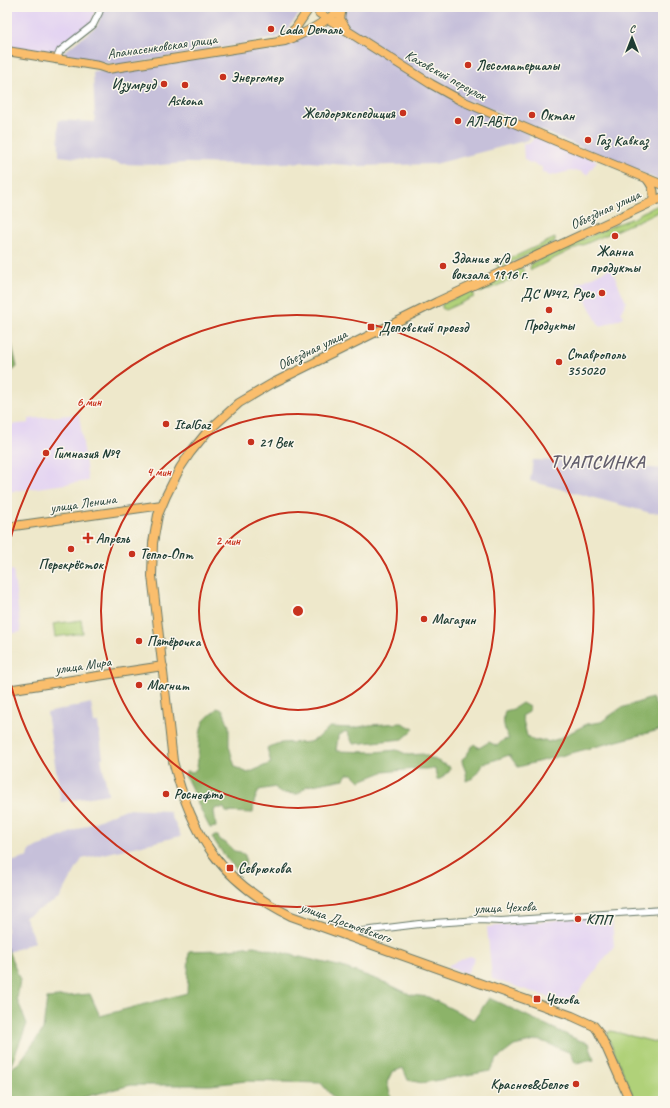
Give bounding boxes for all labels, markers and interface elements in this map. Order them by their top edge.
north arrow [612,18,652,58]
place label: Lada Dеталь [279,21,343,38]
text: С [629,21,636,35]
marker: Lada Dеталь [266,24,276,34]
street label: Апанасенковская улица [106,30,219,63]
street label: Каховский переулок [402,46,491,106]
place label: Лесоматериалы [476,57,560,74]
marker: Лесоматериалы [463,60,473,70]
place label: Энергомер [231,69,285,86]
marker: Энергомер [218,72,228,82]
place label: Изумруд [112,76,158,94]
marker: Изумруд [159,79,169,89]
marker: Askona [180,80,190,90]
place label: Askona [168,92,203,109]
place label: Желдорэкспедиция [302,105,396,122]
place label: Октан [540,107,576,124]
marker: Желдорэкспедиция [398,108,408,118]
marker: Октан [527,110,537,120]
place label: АЛ-АВТО [466,113,517,130]
marker: АЛ-АВТО [453,116,463,126]
place label: Газ Кавказ [596,132,650,150]
marker: Газ Кавказ [583,135,593,145]
street label: Объездная улица [568,185,644,233]
marker: Жанна продукты [610,231,620,241]
place label: Жанна продукты [590,243,641,276]
place label: Здание ж/д вокзала 1916 г. [451,250,528,283]
marker: Здание ж/д вокзала 1916 г. [438,261,448,271]
place label: ДС №42, Русь [521,285,596,302]
marker: ДС №42, Русь [597,288,607,298]
marker: Продукты [544,305,554,315]
place label: Продукты [524,317,575,334]
place label: Деповский проезд [379,319,470,336]
marker: Деповский проезд [366,322,376,332]
street label: Объездная улица [275,325,351,374]
place label: Ставрополь 355020 [567,346,627,379]
marker: Ставрополь 355020 [554,357,564,367]
text: 6 мин [77,394,102,410]
place label: ItalGaz [174,416,212,433]
marker: ItalGaz [161,419,171,429]
place label: 21 Век [259,434,294,451]
marker: 21 Век [246,437,256,447]
place label: Гимназия №9 [54,445,121,462]
marker: Гимназия №9 [41,448,51,458]
district label: ТУАПСИНКА [550,451,646,473]
text: 4 мин [147,464,172,480]
street label: улица Ленина [48,490,118,517]
place label: Апрель [96,530,131,547]
marker: Апрель [83,533,93,543]
text: 2 мин [216,533,241,549]
marker: Перекрёсток [66,544,76,554]
place label: Тепло-Опт [140,546,194,563]
marker: Тепло-Опт [127,549,137,559]
place label: Перекрёсток [39,556,105,573]
centre of rings [291,604,305,618]
place label: Магазин [432,611,477,629]
marker: Магазин [419,614,429,624]
place label: Пятёрочка [147,633,201,650]
marker: Пятёрочка [134,636,144,646]
street label: улица Мира [53,653,114,678]
place label: Магнит [147,677,190,694]
marker: Магнит [134,680,144,690]
place label: Роснефть [174,786,224,803]
marker: Роснефть [161,789,171,799]
place label: Севрюкова [238,860,293,877]
marker: Севрюкова [225,863,235,873]
street label: улица Достоевского [297,898,395,947]
street label: улица Чехова [473,898,537,917]
place label: КПП [586,911,614,928]
marker: КПП [573,914,583,924]
place label: Чехова [545,991,581,1008]
marker: Чехова [532,994,542,1004]
place label: Красное&Белое [490,1076,570,1093]
marker: Красное&Белое [571,1079,581,1089]

